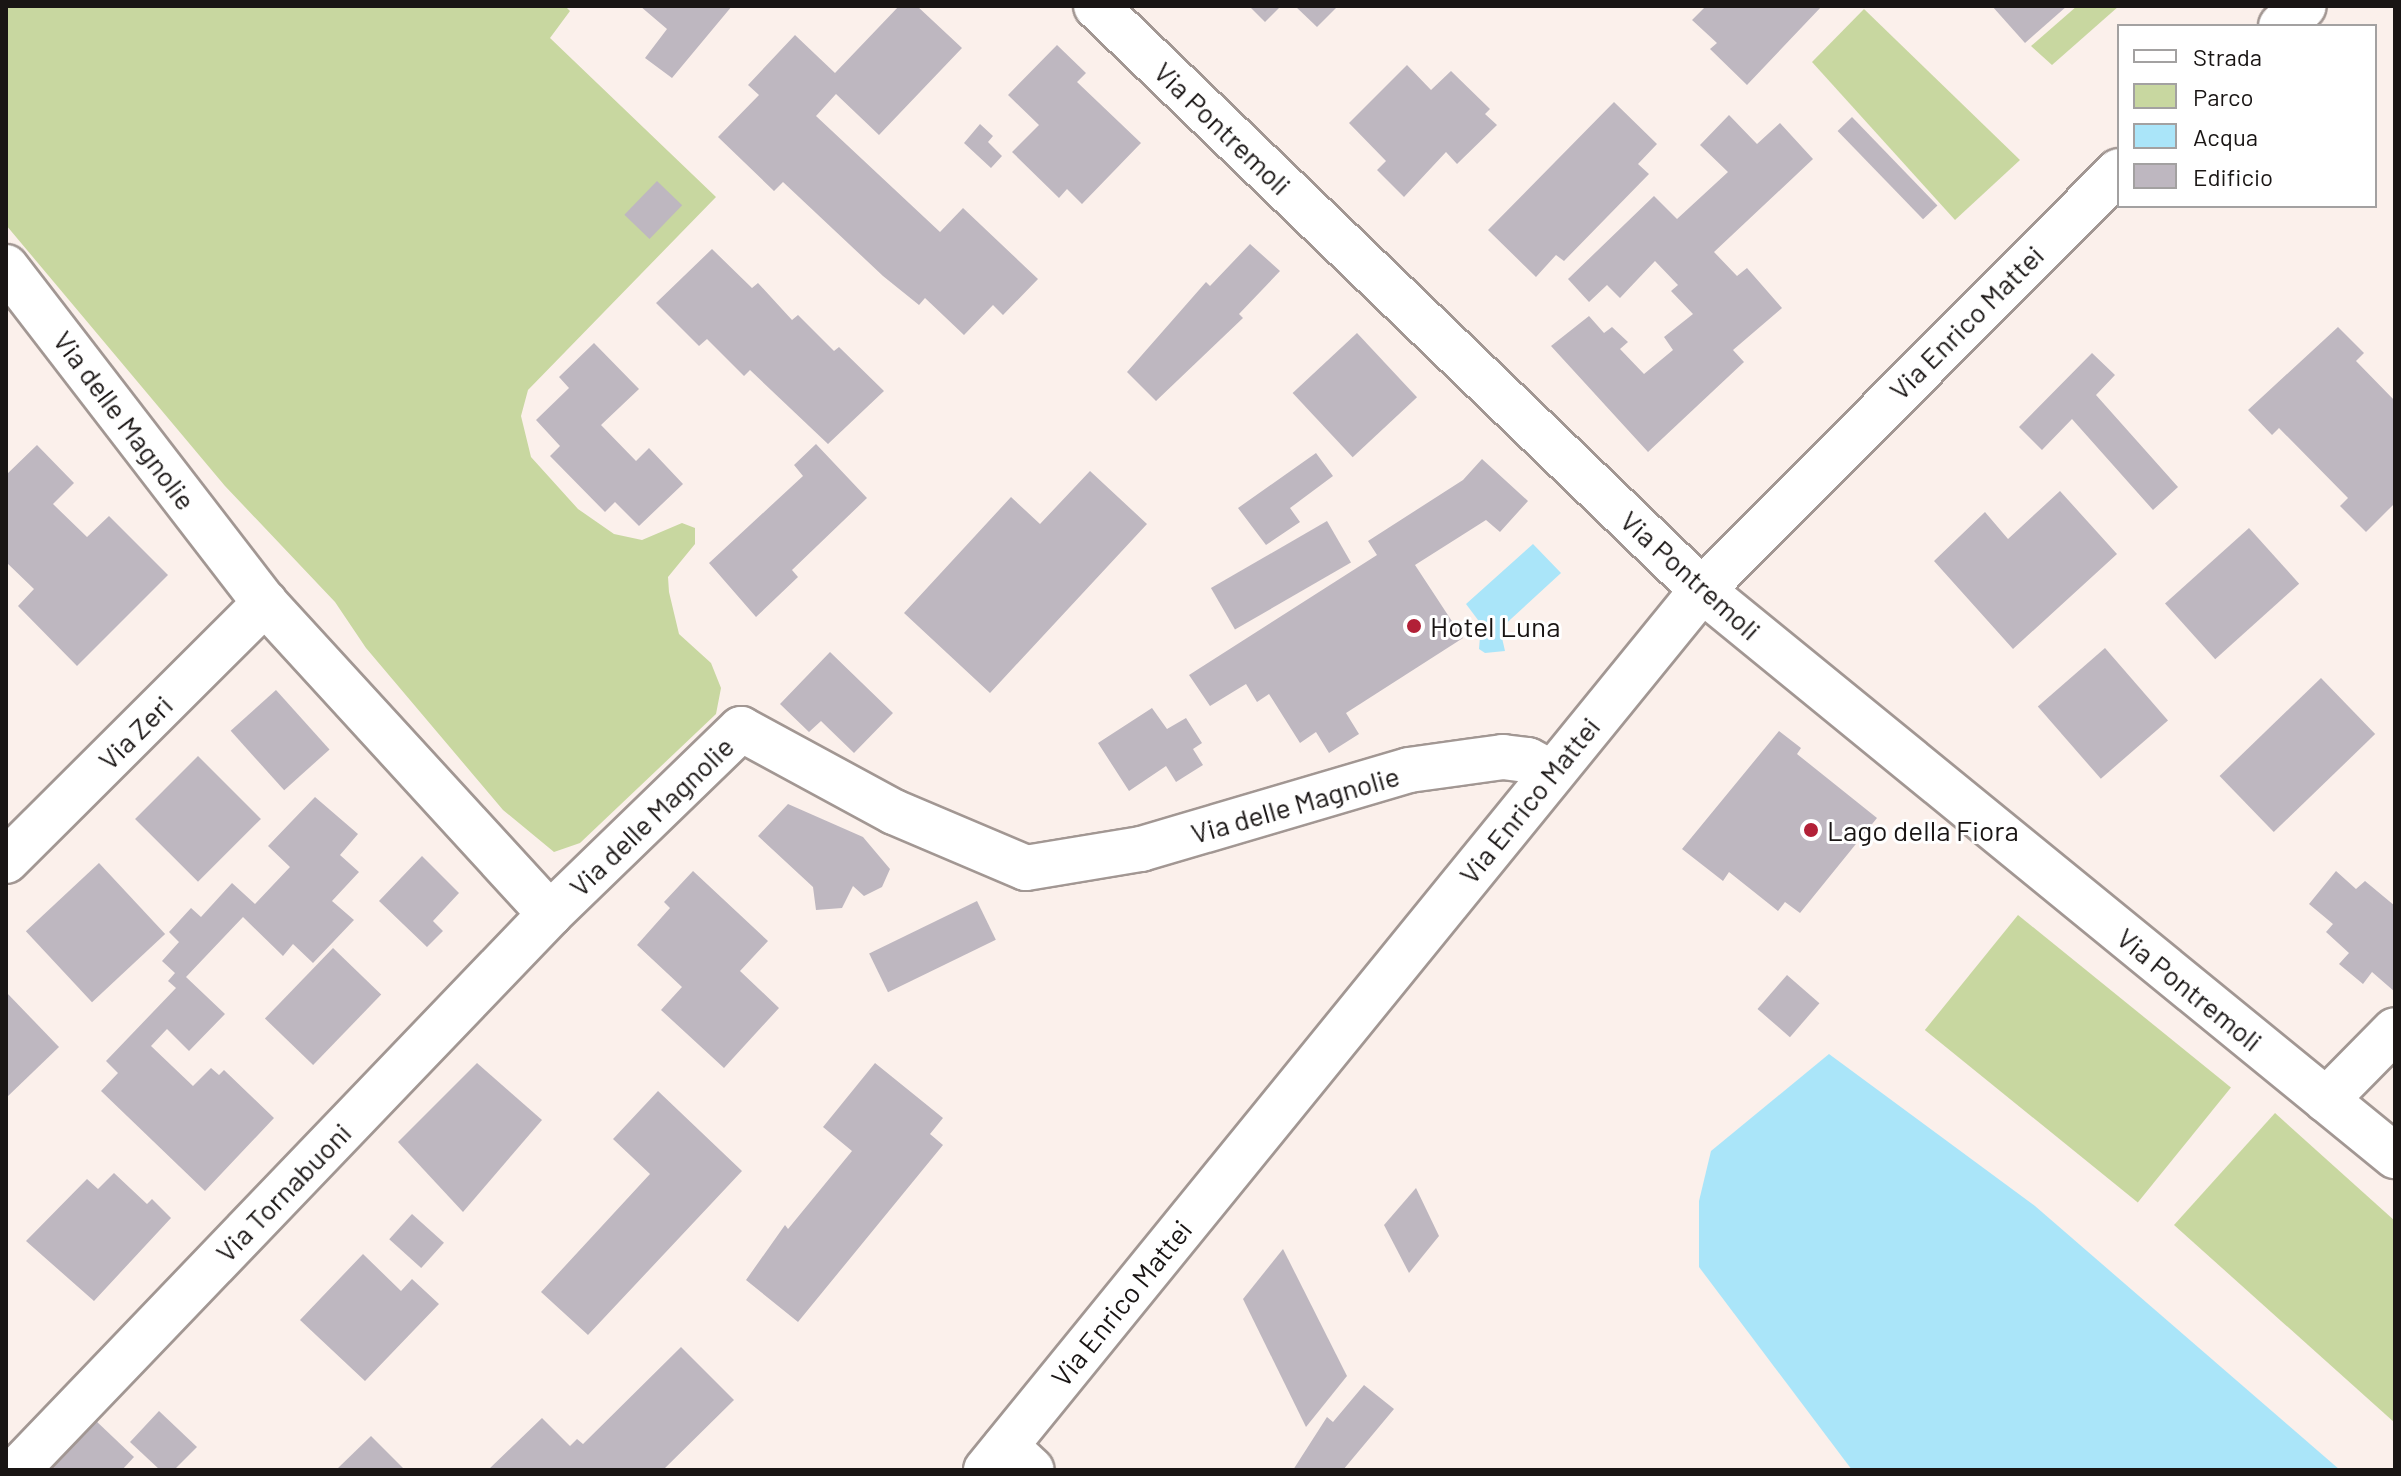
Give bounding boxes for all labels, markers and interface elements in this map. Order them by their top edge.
legend [2117,24,2377,208]
text: Strada [2193,42,2262,71]
street label: Via Pontremoli [1148,54,1298,202]
text: Parco [2193,82,2254,111]
text: Acqua [2193,122,2258,151]
text: Edificio [2193,162,2273,191]
street label: Via Enrico Mattei [1882,238,2050,406]
street label: Via delle Magnolie [47,324,203,516]
street label: Via Pontremoli [1614,503,1768,647]
place label: Hotel Luna [1430,609,1560,643]
marker: Hotel Luna [1405,617,1423,635]
street label: Via Zeri [91,688,179,776]
street label: Via Enrico Mattei [1452,710,1606,890]
street label: Via delle Magnolie [562,729,740,903]
street label: Via delle Magnolie [1187,758,1403,850]
place label: Lago della Fiora [1827,813,2019,847]
marker: Lago della Fiora [1802,821,1820,839]
street label: Via Pontremoli [2111,920,2269,1058]
street label: Via Tornabuoni [208,1116,358,1268]
street label: Via Enrico Mattei [1044,1213,1198,1393]

